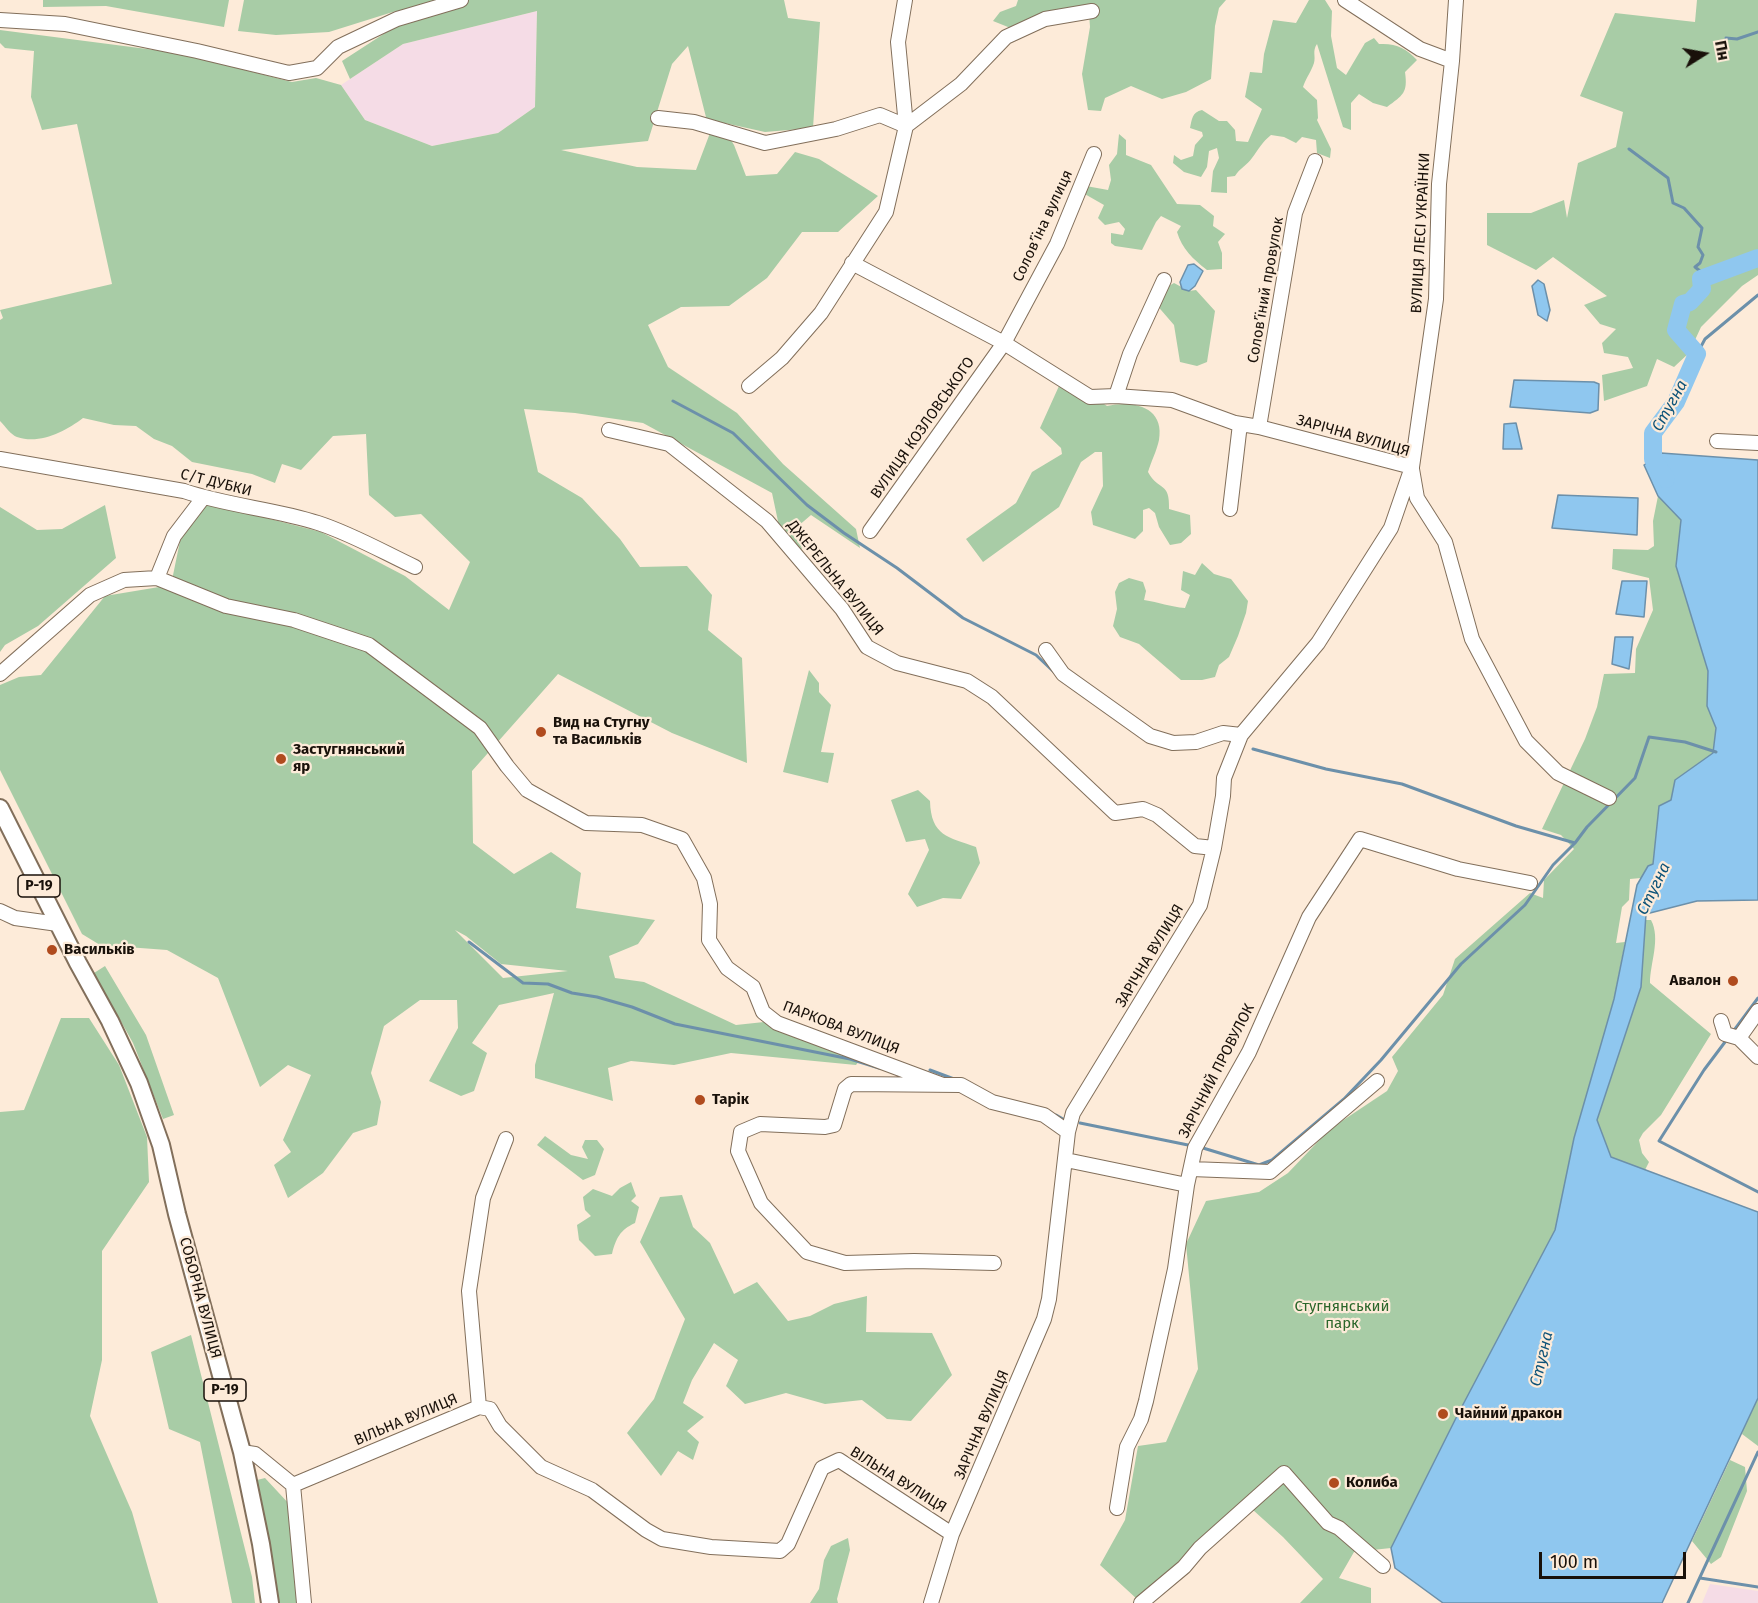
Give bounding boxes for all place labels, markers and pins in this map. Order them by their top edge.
place label: Вид на Стугну та Васильків [553,714,649,749]
marker: Вид на Стугну та Васильків [534,725,548,739]
place label: Застугнянський яр [293,741,405,776]
marker: Застугнянський яр [274,752,288,766]
place label: Васильків [64,941,135,959]
marker: Васильків [45,943,59,957]
place label: Авалон [1670,972,1721,990]
marker: Авалон [1726,974,1740,988]
place label: Тарік [712,1091,749,1109]
marker: Тарік [693,1093,707,1107]
place label: Чайний дракон [1455,1405,1562,1423]
marker: Чайний дракон [1436,1407,1450,1421]
place label: Колиба [1346,1474,1398,1492]
marker: Колиба [1327,1476,1341,1490]

